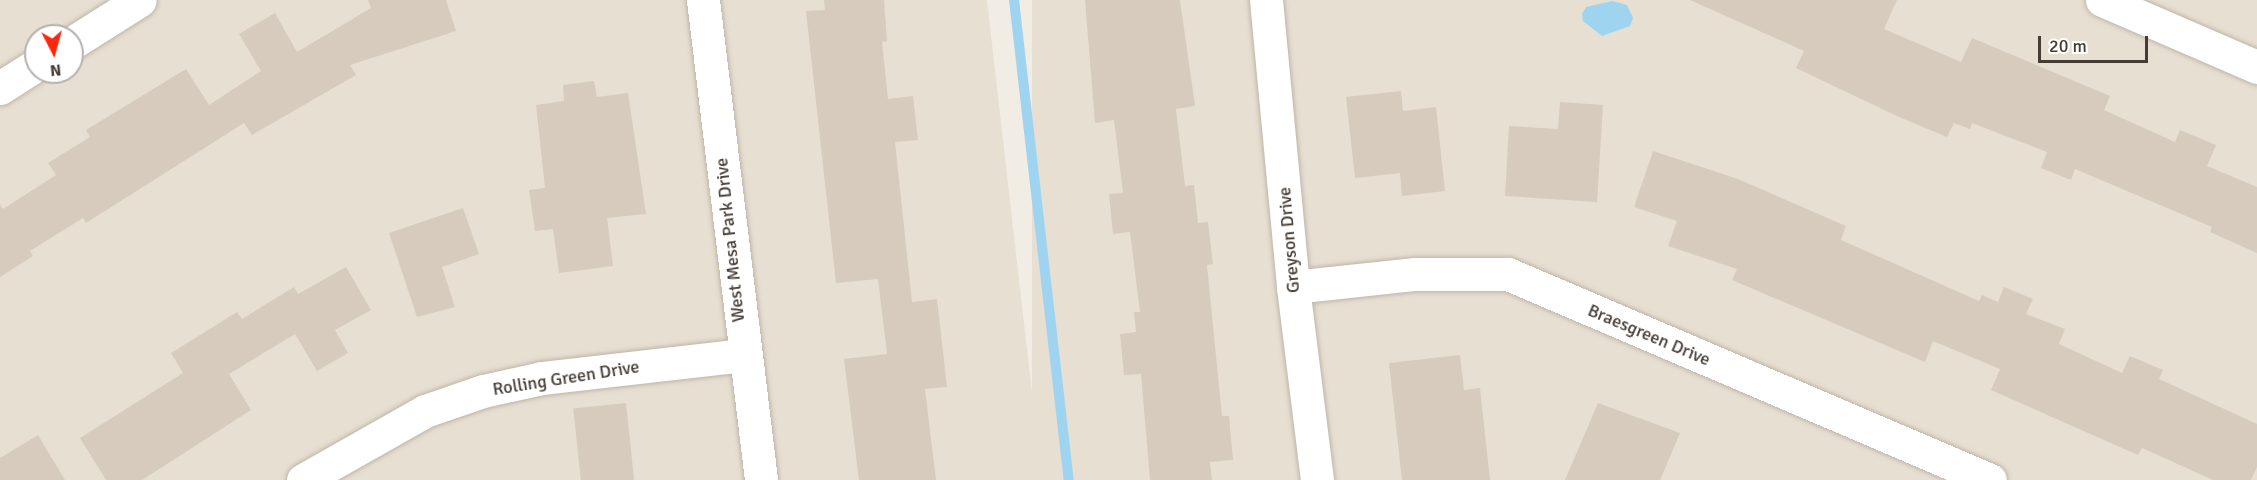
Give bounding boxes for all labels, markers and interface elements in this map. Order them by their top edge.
north arrow [24,24,84,84]
scale bar [2041,24,2150,62]
text: 20 m [2049,35,2087,57]
text: N [49,59,62,80]
street label: West Mesa Park Drive [711,157,749,323]
street label: Greyson Drive [1274,186,1304,294]
street label: Braesgreen Drive [1585,299,1713,371]
street label: Rolling Green Drive [491,356,641,400]

